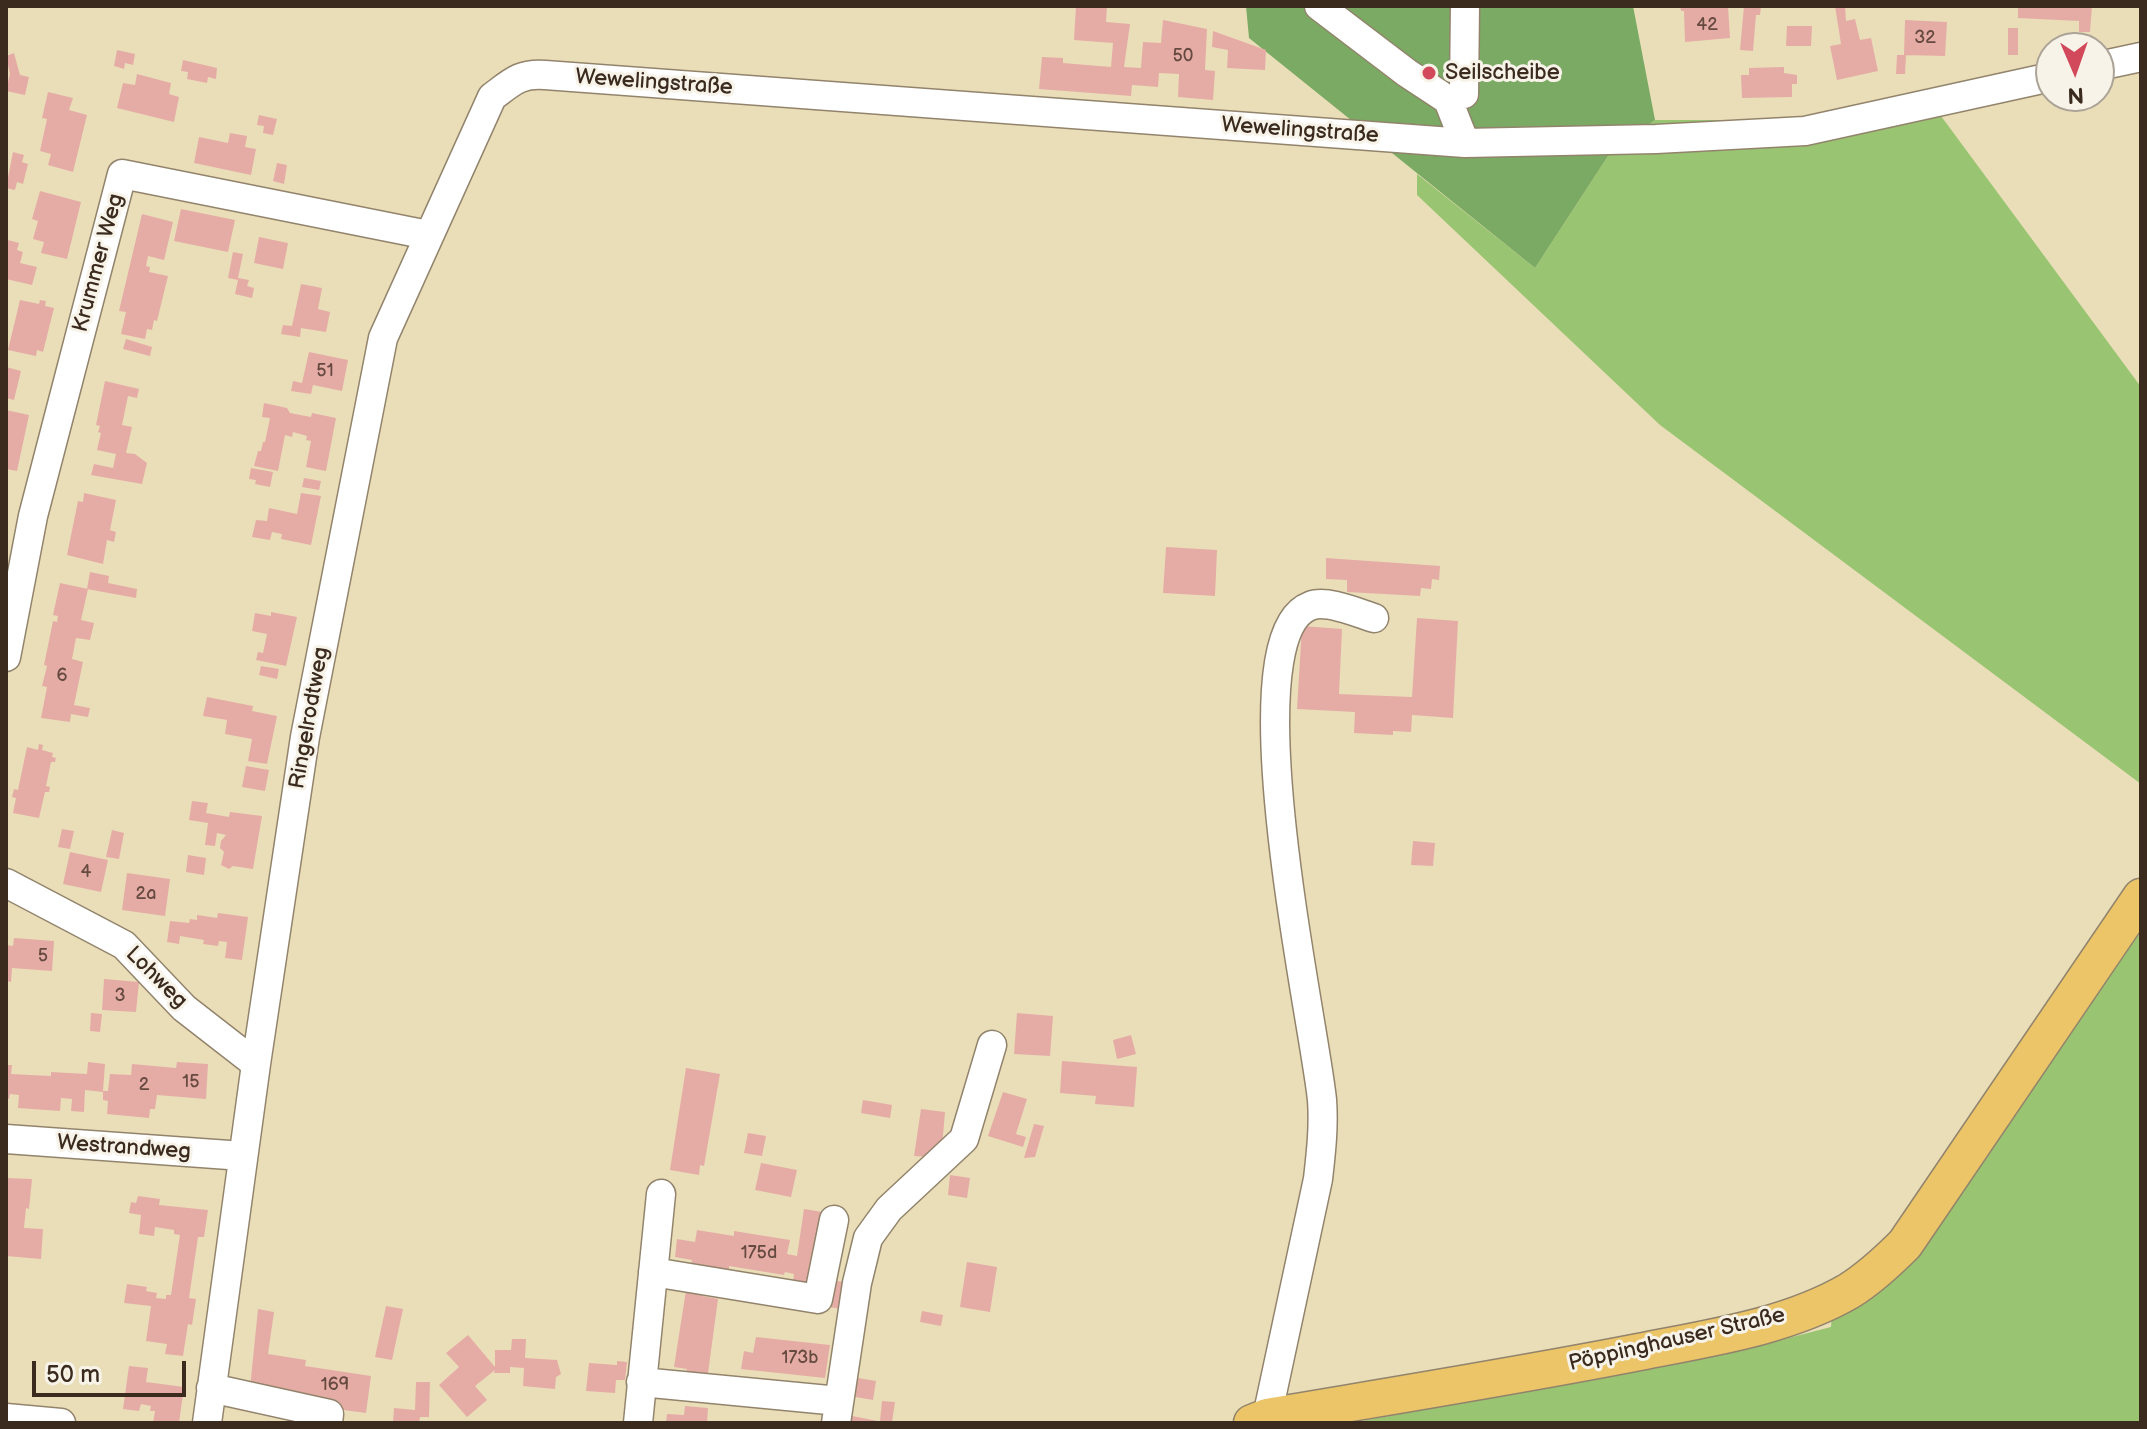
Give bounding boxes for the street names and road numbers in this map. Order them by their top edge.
street label: Wewelingstraße [574,64,734,102]
street label: Wewelingstraße [1220,112,1380,150]
street label: Krummer Weg [68,191,130,335]
street label: Ringelrodtweg [285,645,335,791]
street label: Lohweg [120,942,192,1014]
street label: Westrandweg [56,1130,192,1166]
street label: Pöppinghauser Straße [1566,1302,1788,1378]

